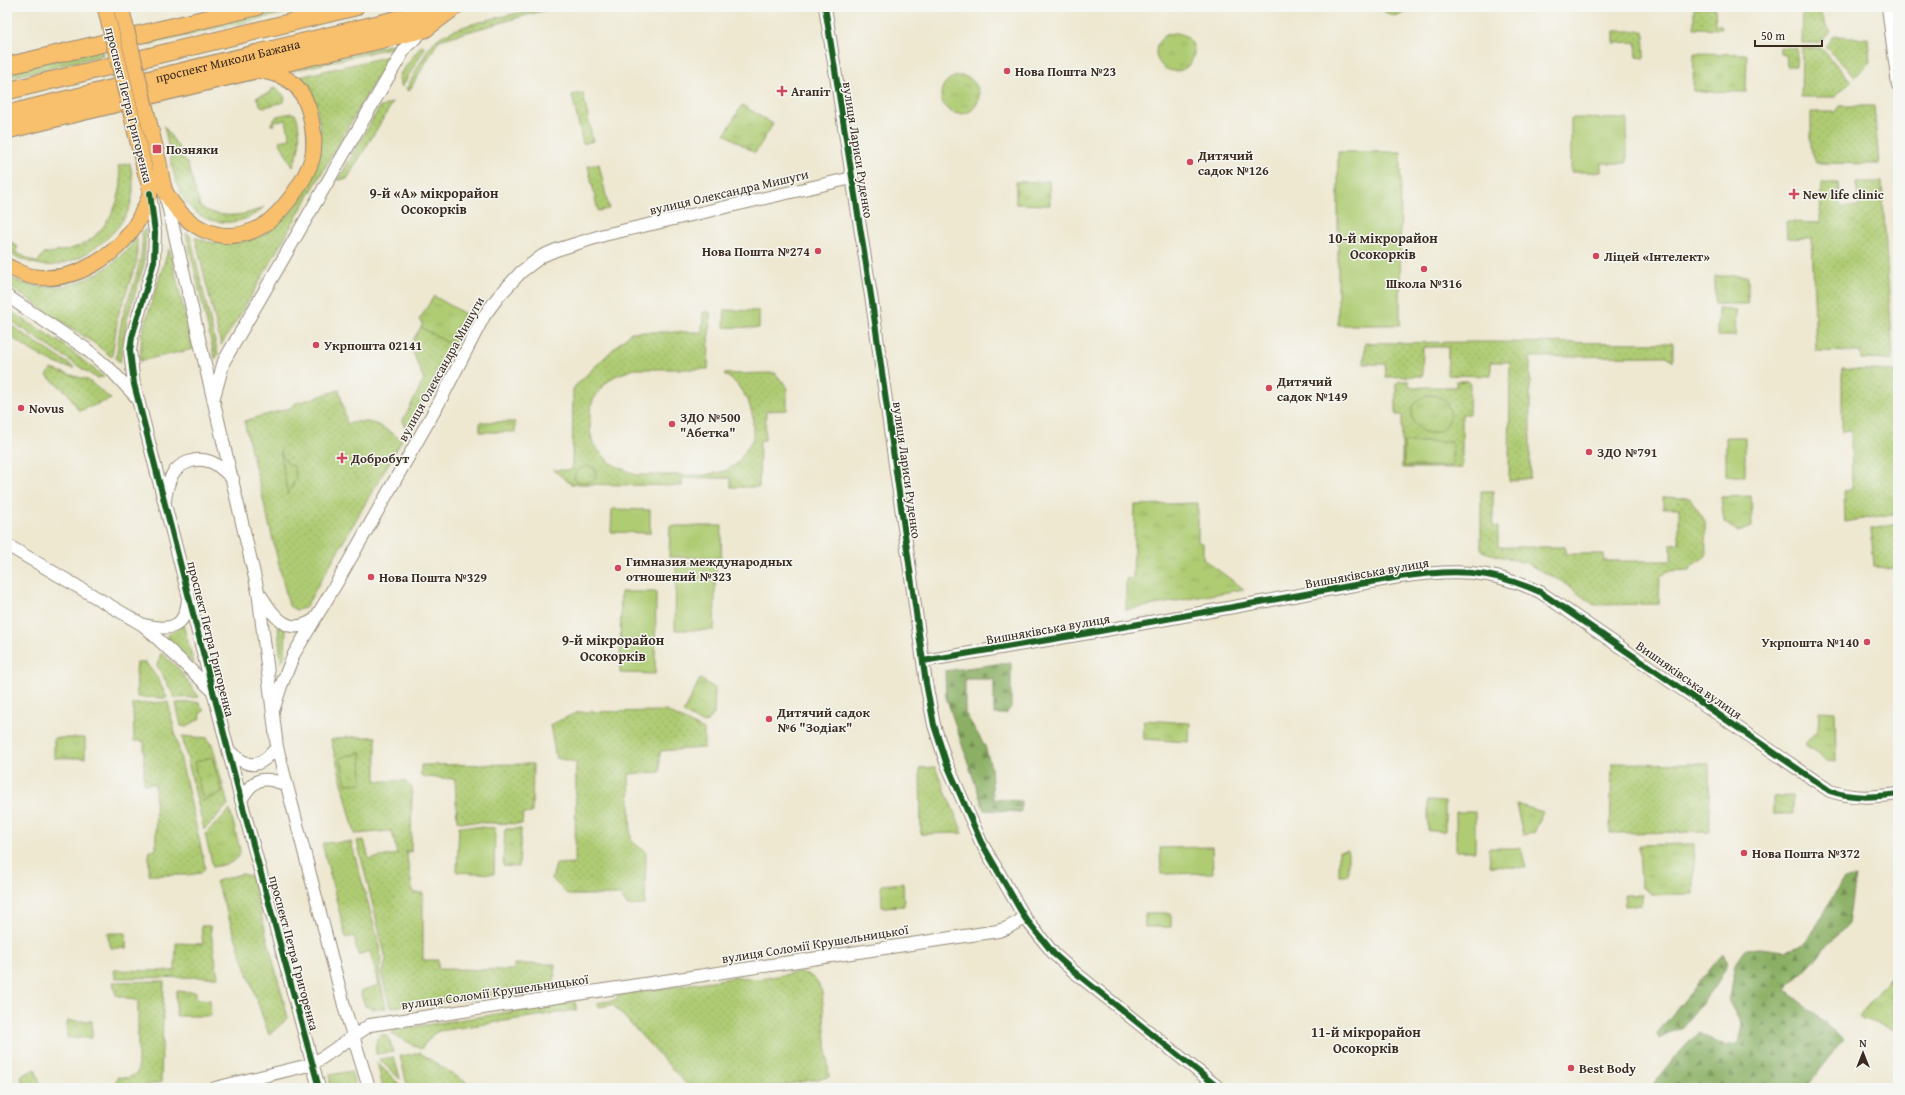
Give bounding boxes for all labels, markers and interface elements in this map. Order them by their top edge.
scale bar [1755,22,1822,48]
street label: проспект Петра Григоренка [100,25,158,186]
text: 50 m [1761,27,1785,44]
street label: проспект Миколи Бажана [153,34,303,87]
place label: Нова Пошта №23 [1015,62,1116,81]
marker: Нова Пошта №23 [1002,66,1012,76]
street label: вулиця Лариси Руденко [838,80,878,220]
place label: Агапіт [791,82,831,101]
marker: Агапіт [776,85,788,97]
place label: Позняки [166,140,218,159]
marker: Позняки [151,143,163,155]
place label: Дитячий садок №126 [1197,146,1269,180]
marker: Дитячий садок №126 [1185,157,1195,167]
street label: вулиця Олександра Мишуги [648,164,811,220]
district label: 9-й «А» мікрорайон Осокорків [369,183,499,219]
place label: New life clinic [1803,185,1884,204]
marker: New life clinic [1788,188,1800,200]
district label: 10-й мікрорайон Осокорків [1328,228,1438,264]
place label: Нова Пошта №274 [702,242,810,261]
marker: Нова Пошта №274 [813,246,823,256]
place label: Ліцей «Інтелект» [1604,247,1710,266]
marker: Ліцей «Інтелект» [1591,251,1601,261]
marker: Школа №316 [1419,264,1429,274]
place label: Школа №316 [1386,274,1462,293]
street label: вулиця Олександра Мишуги [393,293,489,445]
place label: Укрпошта 02141 [324,336,422,355]
marker: Укрпошта 02141 [311,340,321,350]
place label: Дитячий садок №149 [1276,372,1348,406]
marker: Дитячий садок №149 [1264,383,1274,393]
place label: Novus [29,399,64,418]
street label: вулиця Лариси Руденко [888,400,926,540]
marker: Novus [16,403,26,413]
place label: ЗДО №500 "Абетка" [680,408,741,442]
marker: ЗДО №500 "Абетка" [667,419,677,429]
place label: ЗДО №791 [1597,443,1657,462]
marker: ЗДО №791 [1584,447,1594,457]
place label: Добробут [350,449,409,468]
marker: Добробут [336,452,348,464]
place label: Гимназия международных отношений №323 [626,552,793,586]
street label: Вишняківська вулиця [1304,553,1431,593]
street label: проспект Петра Григоренка [182,559,240,720]
marker: Гимназия международных отношений №323 [613,563,623,573]
place label: Нова Пошта №329 [379,568,487,587]
marker: Нова Пошта №329 [366,572,376,582]
street label: Вишняківська вулиця [985,609,1112,649]
district label: 9-й мікрорайон Осокорків [562,630,665,666]
place label: Укрпошта №140 [1761,633,1859,652]
street label: Вишняківська вулиця [1632,636,1746,724]
marker: Укрпошта №140 [1862,637,1872,647]
place label: Дитячий садок №6 "Зодіак" [776,703,871,737]
marker: Дитячий садок №6 "Зодіак" [764,714,774,724]
place label: Нова Пошта №372 [1752,844,1860,863]
marker: Нова Пошта №372 [1739,848,1749,858]
street label: проспект Петра Григоренка [264,873,324,1033]
street label: вулиця Соломії Крушельницької [720,920,910,968]
street label: вулиця Соломії Крушельницької [400,969,590,1015]
district label: 11-й мікрорайон Осокорків [1311,1022,1421,1058]
north arrow [1843,1033,1883,1073]
text: N [1859,1035,1867,1051]
place label: Best Body [1579,1059,1636,1078]
marker: Best Body [1566,1063,1576,1073]

